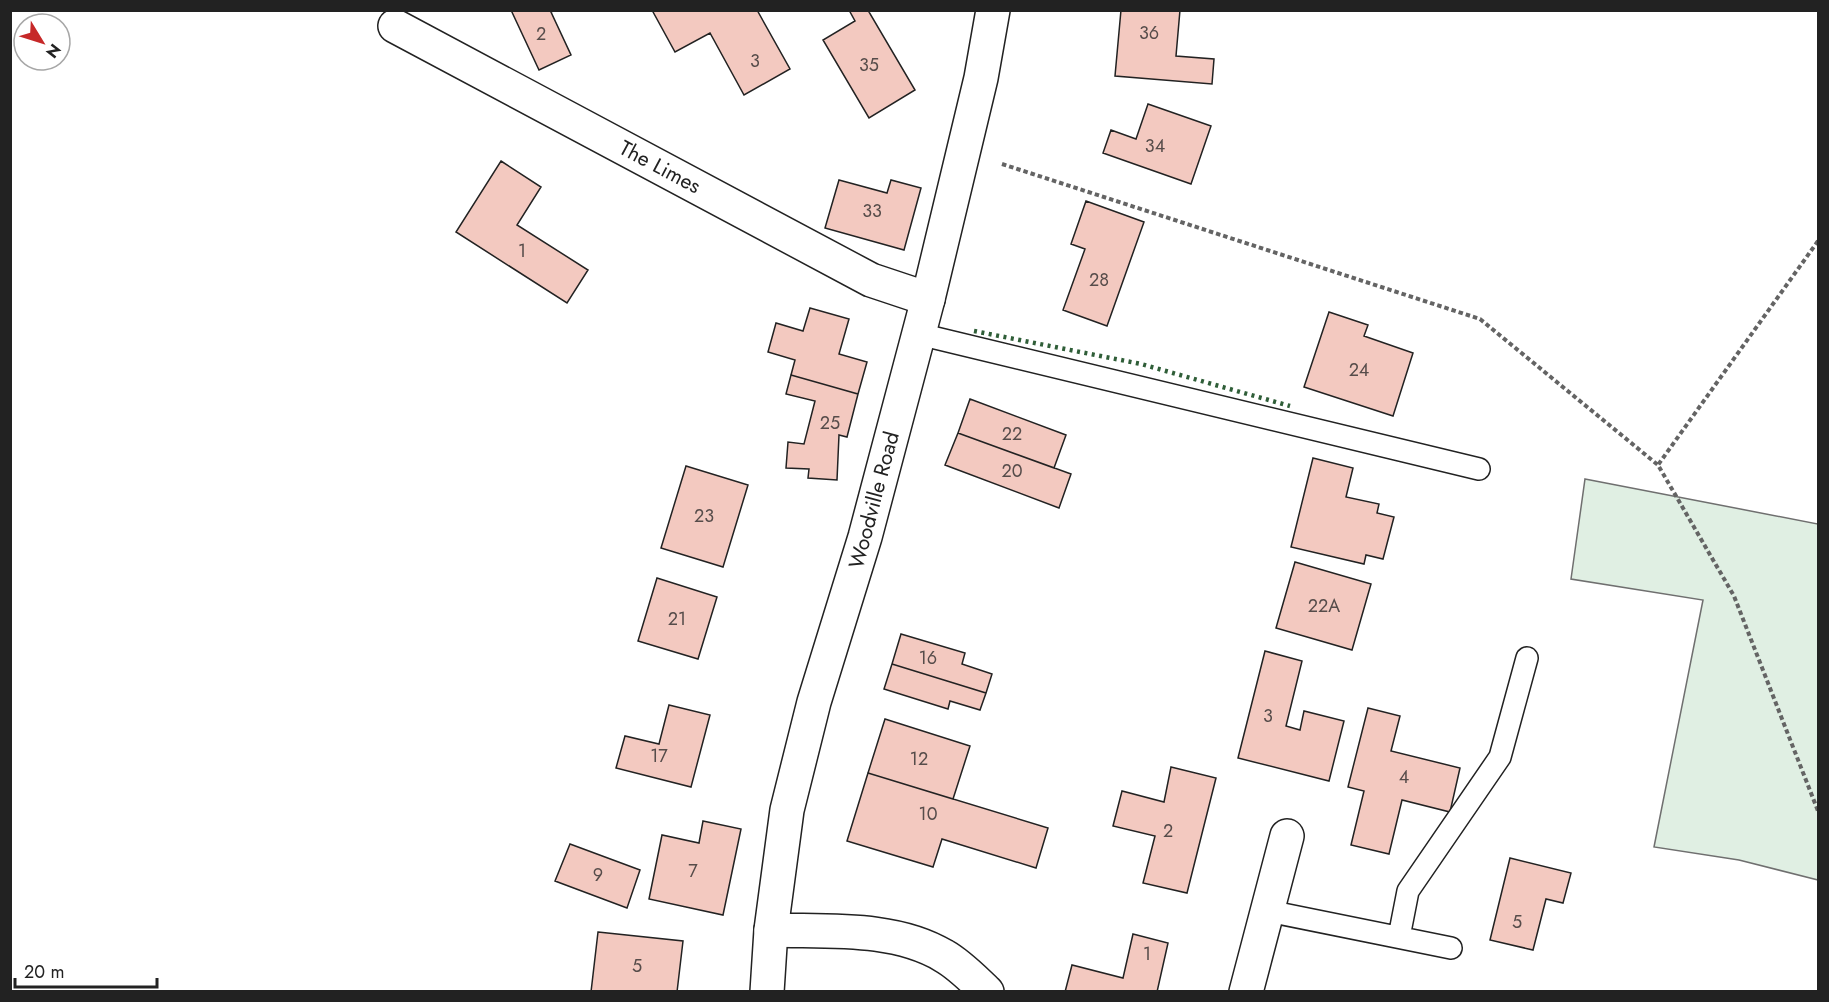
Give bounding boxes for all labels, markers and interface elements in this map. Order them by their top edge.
north arrow [12,12,72,72]
house number: 36 [1139,20,1159,46]
house number: 2 [536,21,546,47]
text: N [40,39,66,63]
house number: 3 [750,48,760,74]
house number: 35 [859,52,879,78]
street label: The Limes [614,133,706,201]
house number: 34 [1145,133,1165,159]
house number: 33 [862,198,882,224]
house number: 1 [518,238,526,264]
house number: 28 [1089,267,1109,293]
house number: 24 [1349,357,1369,383]
house number: 25 [820,410,840,436]
house number: 22 [1002,421,1022,447]
street label: Woodville Road [841,428,907,572]
house number: 20 [1001,458,1023,484]
house number: 23 [694,503,714,529]
house number: 22A [1308,593,1340,619]
house number: 21 [668,606,686,632]
house number: 16 [919,645,937,671]
house number: 3 [1263,703,1273,729]
house number: 17 [650,743,668,769]
house number: 12 [910,746,928,772]
house number: 4 [1399,764,1409,790]
house number: 10 [919,801,938,827]
house number: 2 [1163,818,1173,844]
house number: 7 [688,858,698,884]
house number: 9 [593,862,603,888]
house number: 5 [1512,909,1522,935]
house number: 1 [1143,941,1151,967]
scale bar [15,951,158,989]
house number: 5 [632,953,642,979]
text: 20 m [24,959,64,985]

